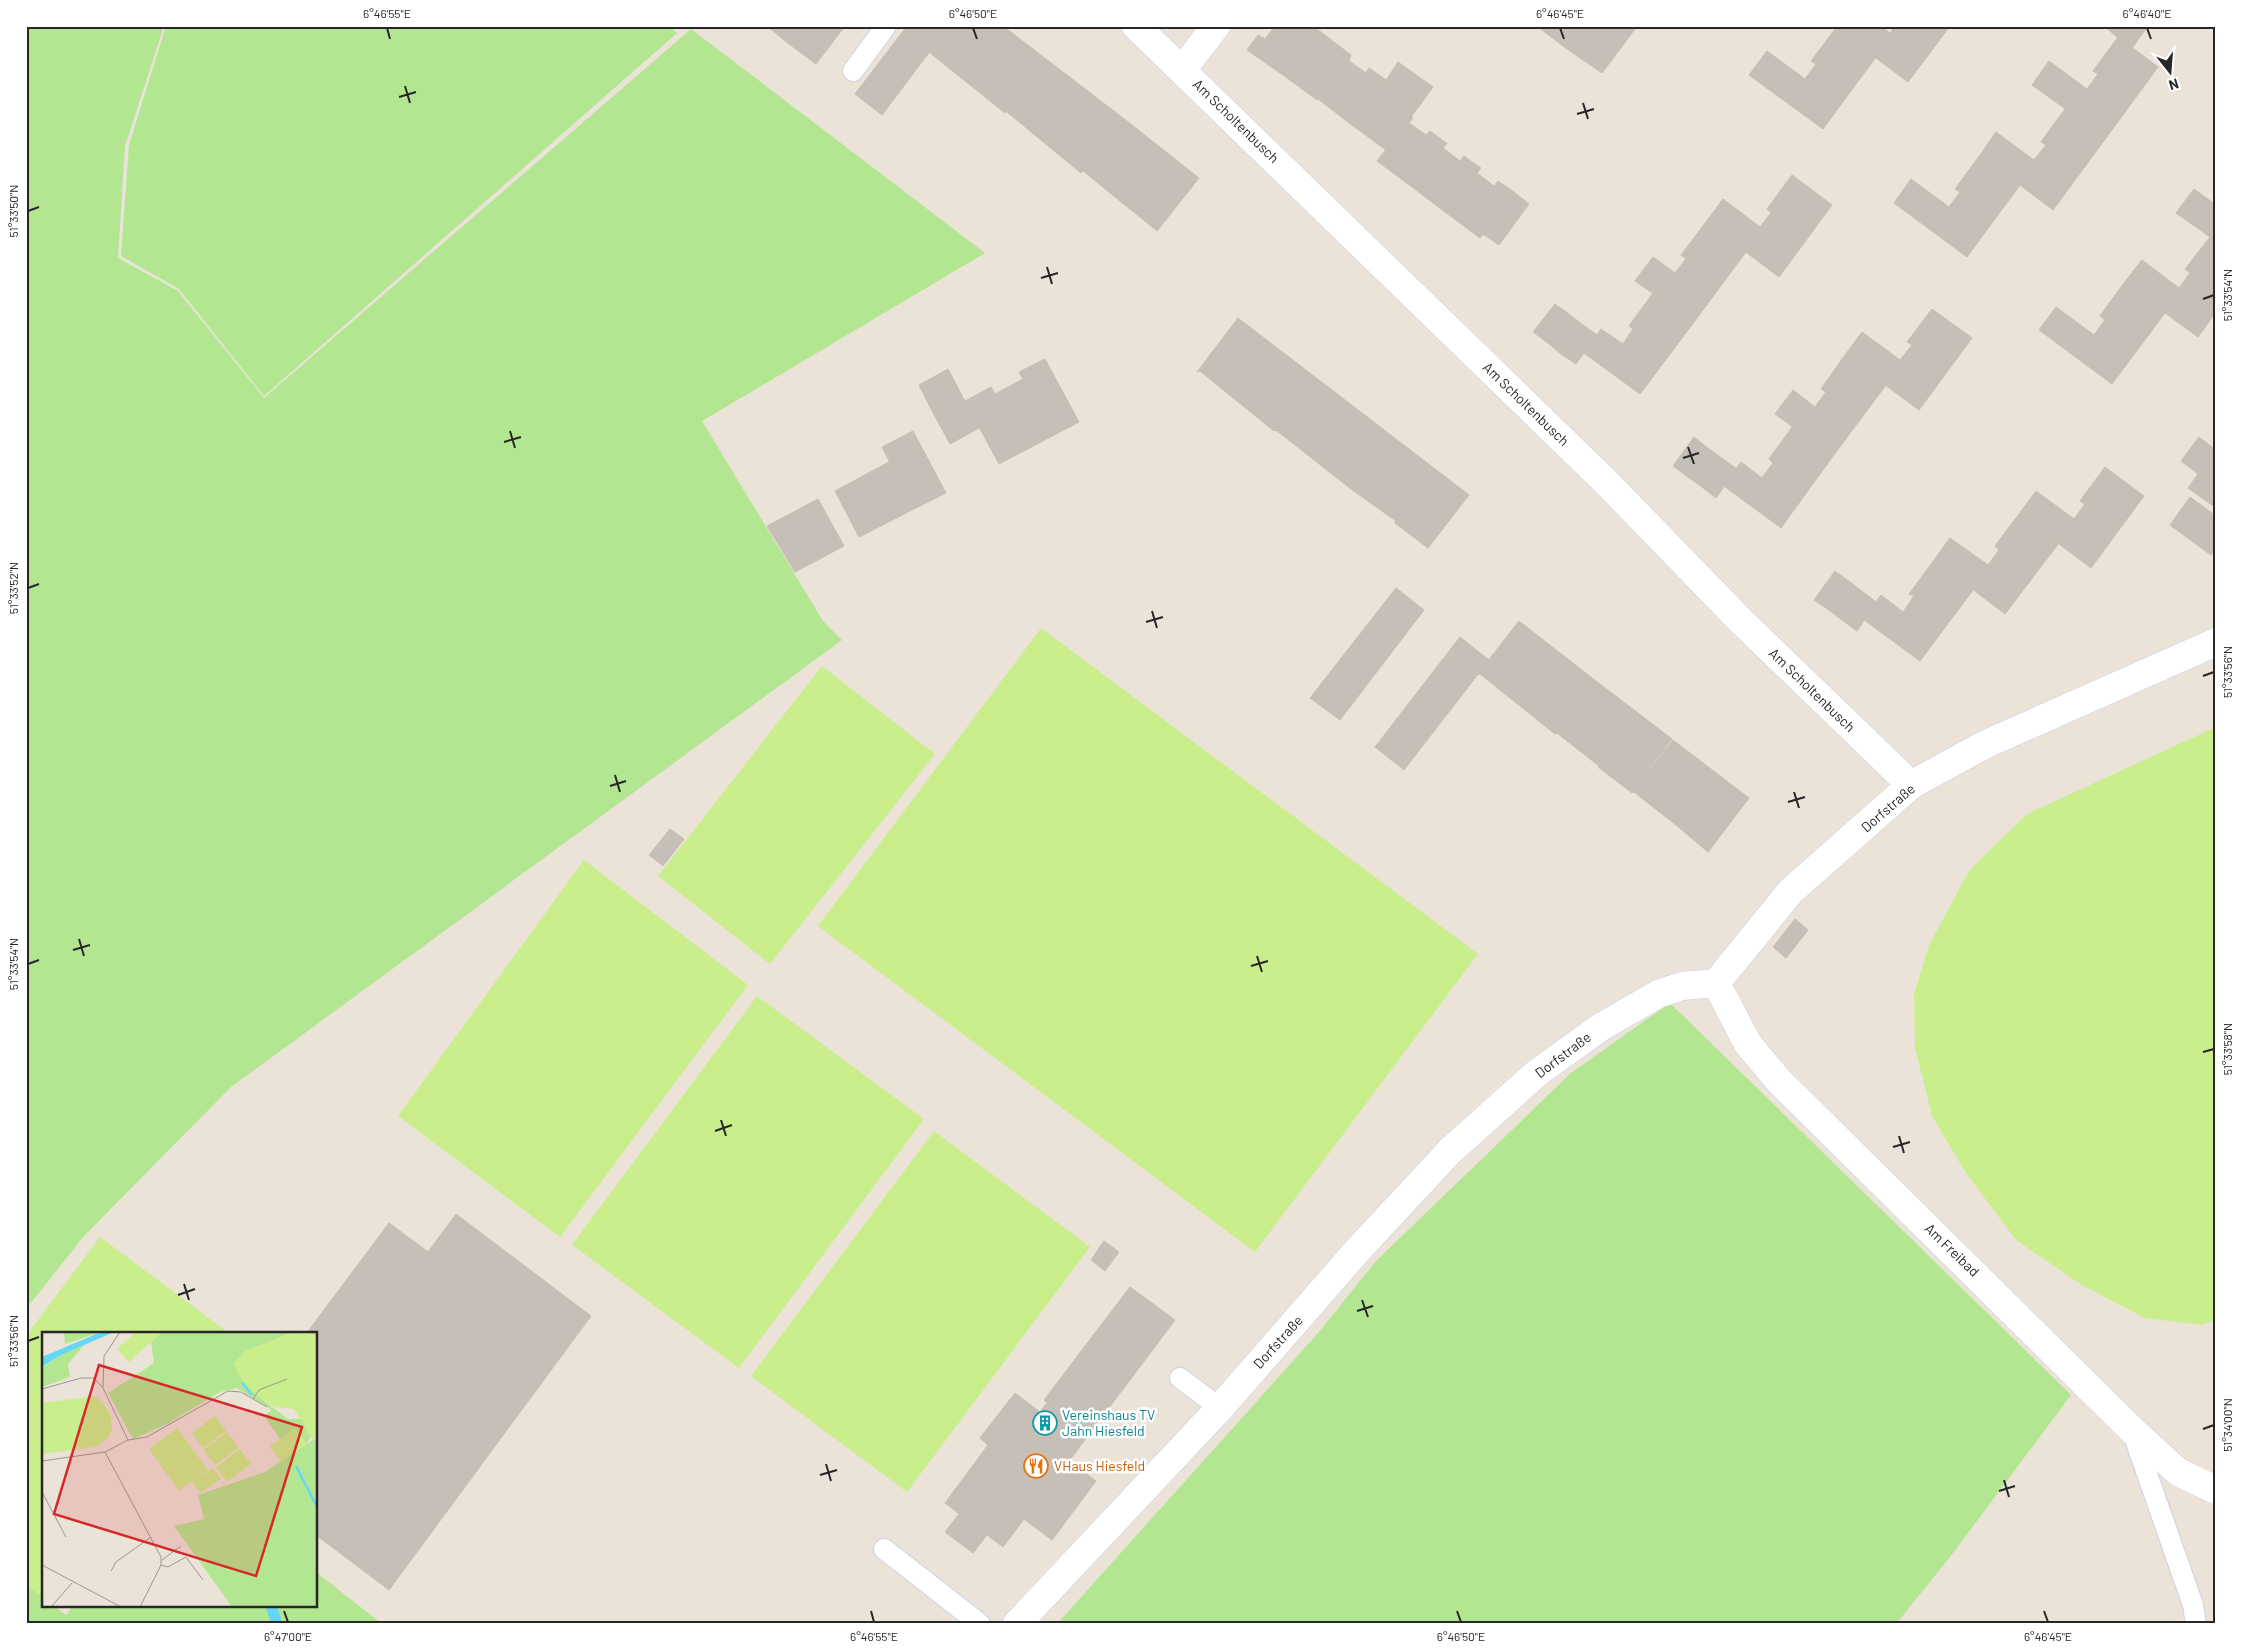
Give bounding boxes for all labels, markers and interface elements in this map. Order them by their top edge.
text: 6°46'55"E [363,6,411,20]
text: 6°46'50"E [949,6,997,20]
text: 6°46'45"E [1536,6,1584,20]
text: 6°46'40"E [2123,6,2171,20]
north arrow [2144,48,2194,98]
street label: Am Scholtenbusch [1190,75,1283,166]
text: N [2167,75,2181,94]
text: 51°33'50"N [6,185,20,237]
text: 51°33'54"N [2220,269,2234,321]
street label: Am Scholtenbusch [1480,358,1573,449]
text: 51°33'52"N [6,562,20,614]
street label: Am Scholtenbusch [1766,644,1859,735]
text: 51°33'56"N [2220,646,2234,698]
street label: Dorfstraße [1857,780,1918,836]
text: 51°33'54"N [6,938,20,990]
text: 51°33'58"N [2220,1023,2234,1075]
street label: Dorfstraße [1531,1028,1594,1081]
street label: Am Freibad [1922,1220,1983,1280]
street label: Dorfstraße [1249,1312,1306,1372]
text: 51°33'56"N [6,1315,20,1367]
inset map [42,1332,318,1608]
text: 51°34'00"N [2220,1398,2234,1452]
place label: Vereinshaus TV Jahn Hiesfeld [1062,1406,1155,1439]
building icon: Vereinshaus TV Jahn Hiesfeld [1032,1410,1058,1436]
restaurant icon: VHaus Hiesfeld [1023,1453,1049,1479]
place label: VHaus Hiesfeld [1054,1457,1145,1474]
text: 6°47'00"E [264,1629,312,1643]
text: 6°46'55"E [850,1629,898,1643]
text: 6°46'50"E [1437,1629,1485,1643]
text: 6°46'45"E [2024,1629,2072,1643]

